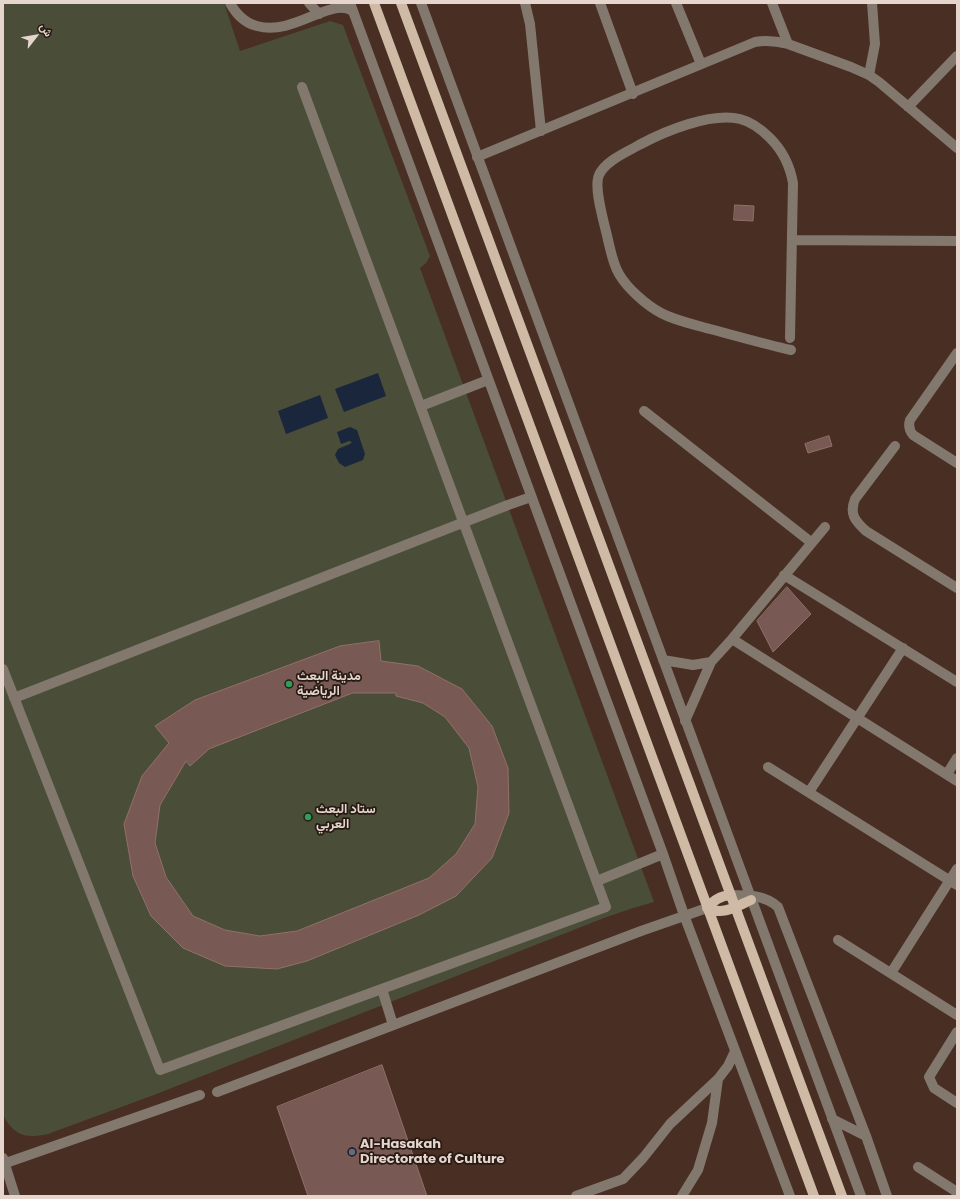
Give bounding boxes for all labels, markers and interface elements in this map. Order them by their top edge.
north arrow [16,16,56,56]
text: ش [36,20,57,40]
place label: مدينة البعث الرياضية [297,669,361,700]
marker: مدينة البعث الرياضية [284,679,294,689]
place label: ستاد البعث العربي [316,802,376,833]
marker: ستاد البعث العربي [303,812,313,822]
place label: Al-Hasakah Directorate of Culture [360,1137,505,1168]
marker: Al-Hasakah Directorate of Culture [347,1147,357,1157]

